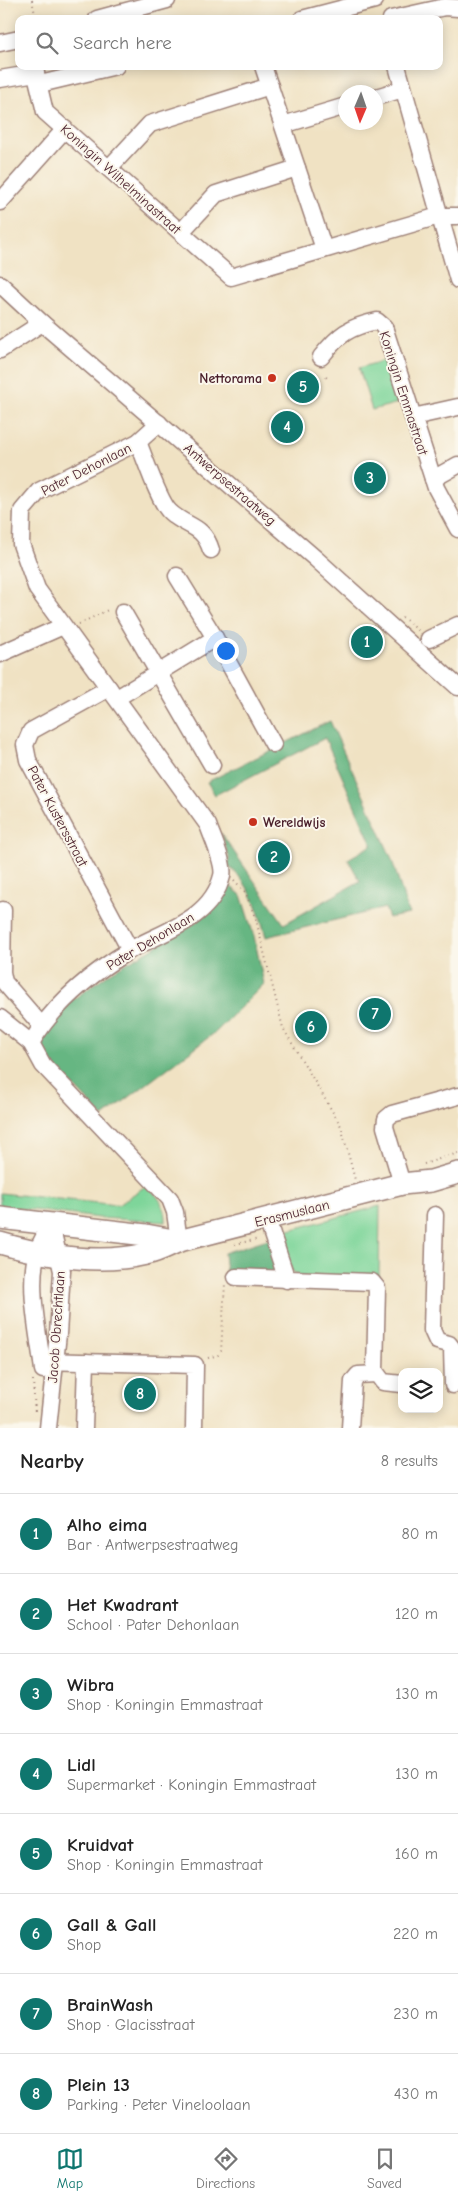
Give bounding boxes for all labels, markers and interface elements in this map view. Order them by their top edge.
search box [15,15,443,70]
icon: search [33,29,61,57]
text: Search here [73,32,172,54]
north arrow [338,85,383,130]
street label: Koningin Wilhelminastraat [57,121,185,239]
street label: Koningin Emmastraat [375,329,432,458]
pin: 5 [287,368,319,406]
place label: Nettorama [199,370,262,387]
marker: Nettorama [266,372,278,384]
pin: 4 [271,408,303,446]
street label: Pater Dehonlaan [38,439,134,500]
street label: Antwerpsestraatweg [180,440,279,529]
pin: 3 [354,459,386,497]
pin: 1 [351,623,383,661]
your location [213,638,239,664]
street label: Pater Kustersstraat [24,763,92,870]
place label: Wereldwijs [263,814,325,831]
marker: Wereldwijs [247,816,259,828]
pin: 2 [258,838,290,876]
street label: Pater Dehonlaan [103,909,197,974]
pin: 7 [359,995,391,1033]
pin: 6 [295,1008,327,1046]
street label: Erasmuslaan [253,1196,331,1231]
street label: Jacob Obrechtlaan [44,1270,69,1384]
map controls [398,1368,443,1413]
button: layers [398,1368,443,1413]
pin: 8 [124,1375,156,1413]
text: Nearby [20,1449,84,1473]
text: 8 results [381,1452,438,1470]
text: Alho eima [67,1514,147,1536]
text: 1 [33,1525,39,1543]
text: 80 m [401,1525,438,1543]
text: Bar · Antwerpsestraatweg [67,1536,239,1554]
text: Het Kwadrant [67,1594,178,1616]
text: 2 [32,1605,40,1623]
text: 120 m [395,1605,438,1623]
text: School · Pater Dehonlaan [67,1616,239,1634]
text: Wibra [67,1674,114,1696]
text: 3 [32,1685,40,1703]
text: 130 m [395,1685,438,1703]
text: Shop · Koningin Emmastraat [67,1696,263,1714]
text: Lidl [67,1754,96,1776]
text: 4 [32,1765,40,1783]
text: 130 m [395,1765,438,1783]
text: Supermarket · Koningin Emmastraat [67,1776,316,1794]
text: Kruidvat [67,1834,133,1856]
text: 5 [32,1845,40,1863]
text: 160 m [395,1845,438,1863]
text: Shop · Koningin Emmastraat [67,1856,263,1874]
text: Gall & Gall [67,1914,156,1936]
text: 6 [32,1925,40,1943]
text: 220 m [393,1925,438,1943]
text: Shop [67,1936,101,1954]
text: BrainWash [67,1994,153,2016]
text: 7 [32,2005,40,2023]
text: 230 m [393,2005,438,2023]
text: Shop · Glacisstraat [67,2016,194,2034]
text: Plein 13 [67,2074,130,2096]
text: 8 [32,2085,40,2103]
text: 430 m [394,2085,438,2103]
text: Parking · Peter Vineloolaan [67,2096,251,2114]
tab: Map [56,2145,84,2192]
tab: Directions [196,2145,255,2192]
tab: Saved [367,2145,402,2192]

